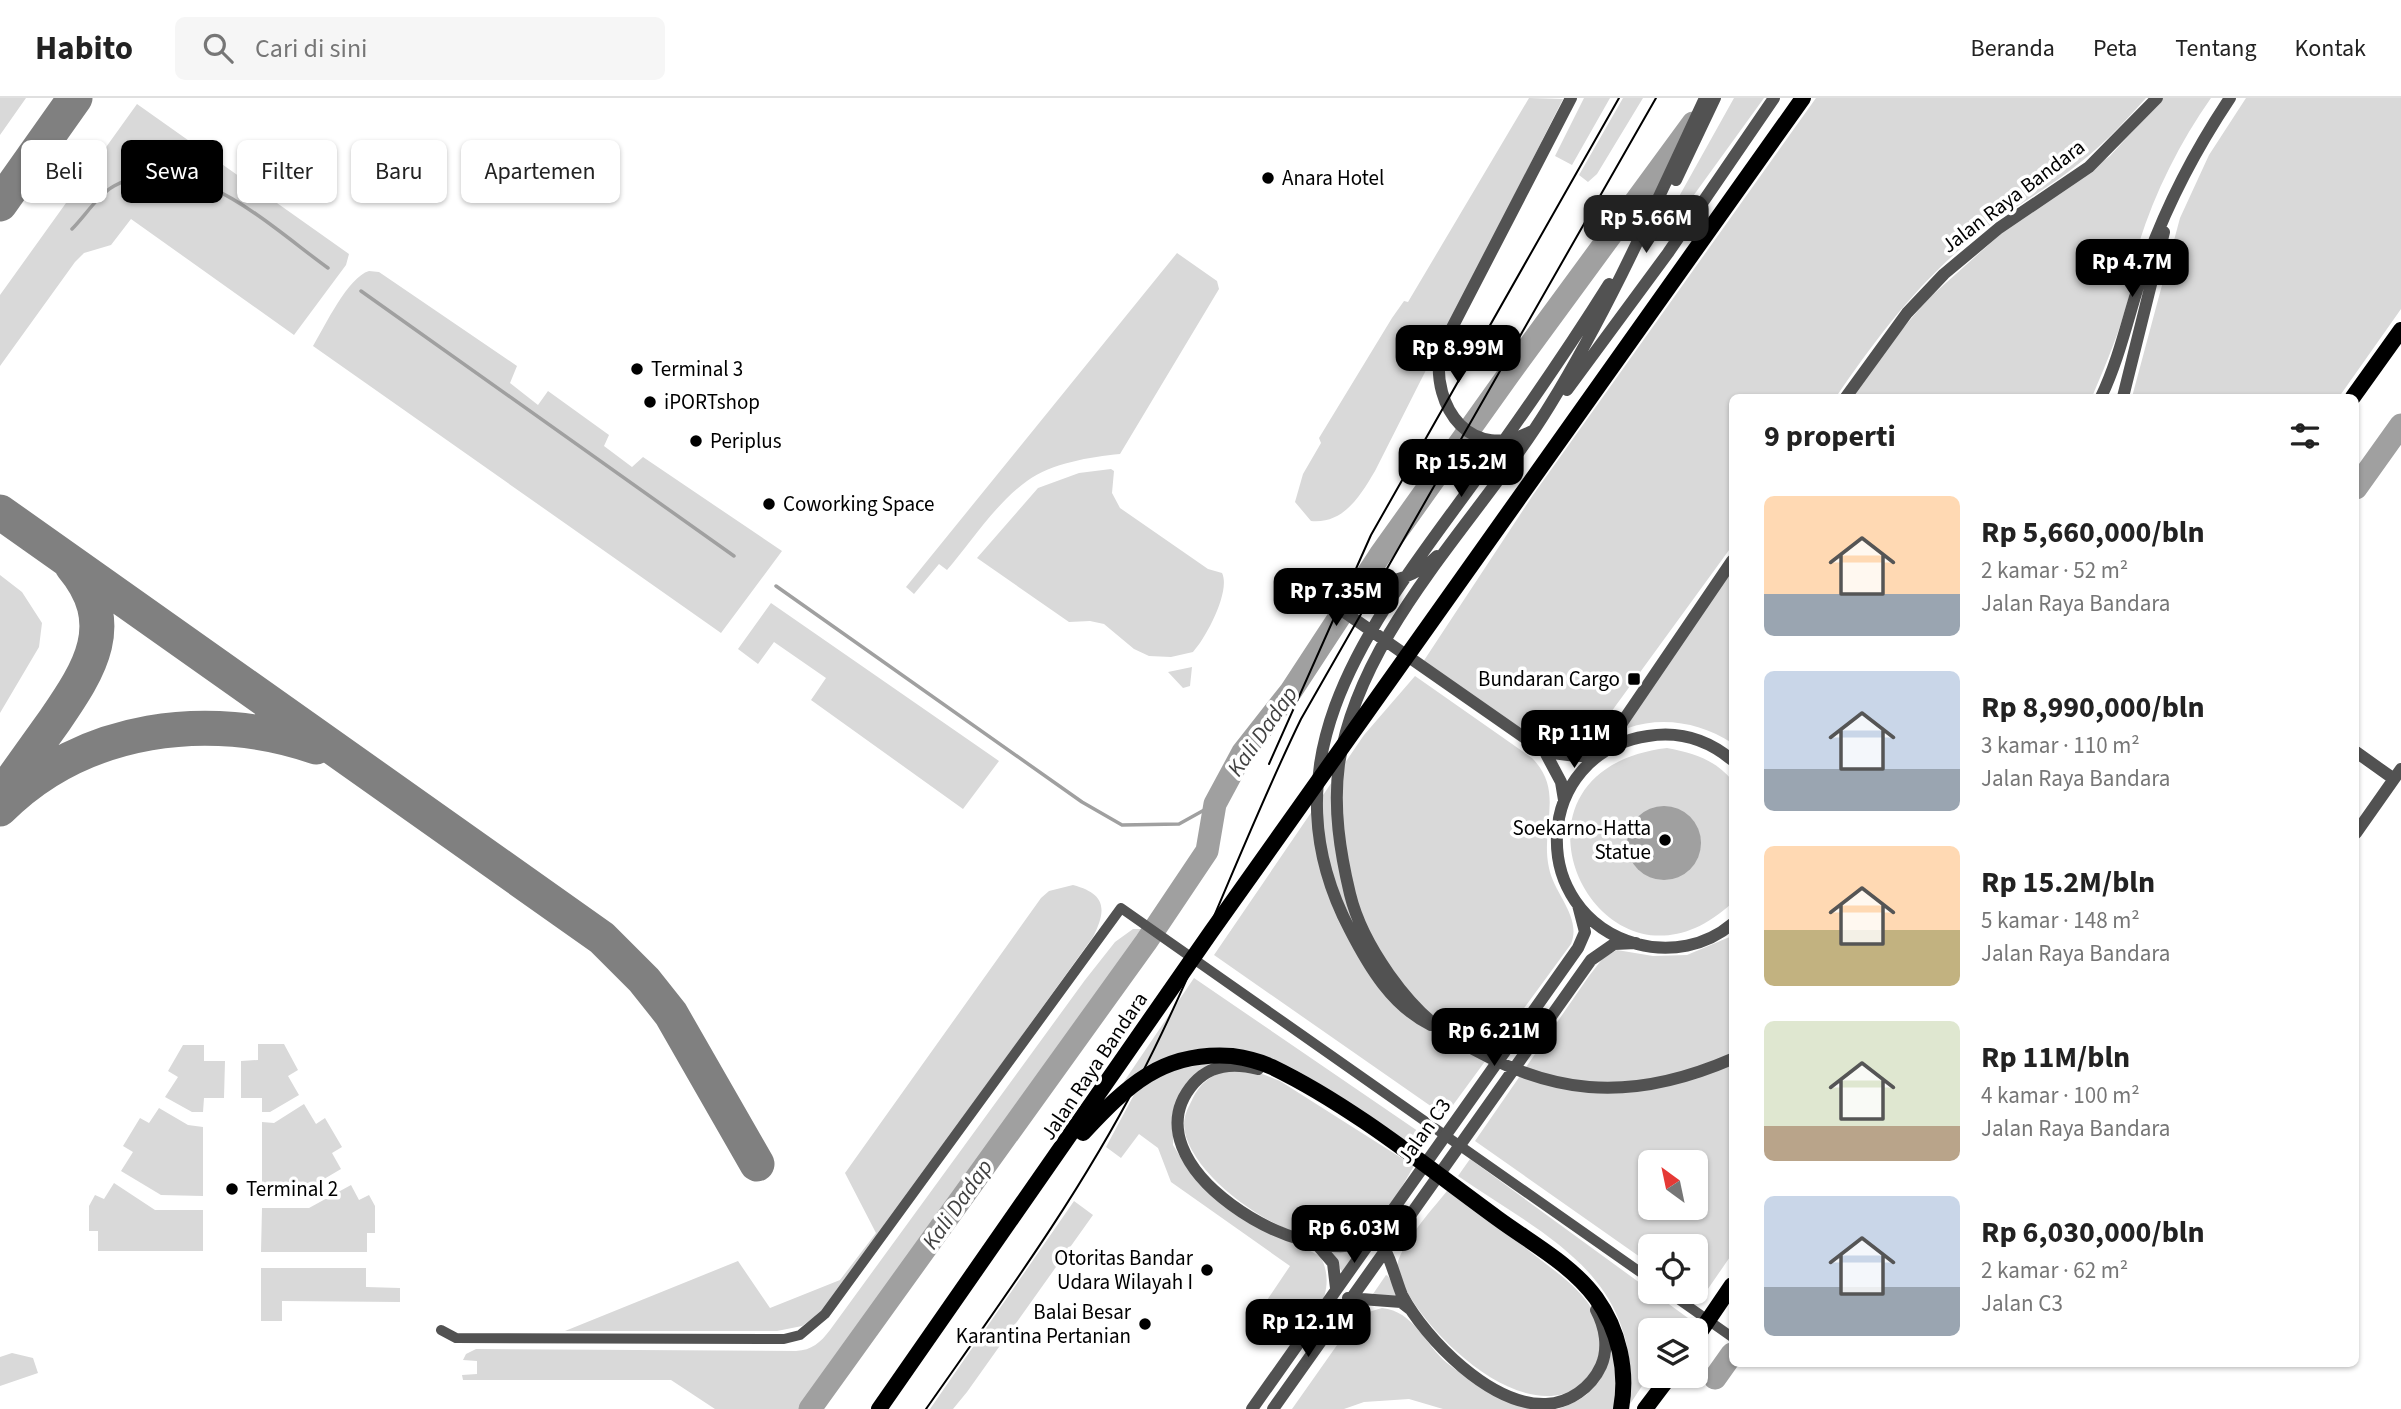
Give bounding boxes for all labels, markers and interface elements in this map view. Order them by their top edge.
search box [175,17,665,80]
text: Habito [35,25,133,72]
icon: search [199,29,237,67]
text: Cari di sini [255,30,368,67]
text: Beranda [1971,31,2055,66]
text: Peta [2093,31,2137,66]
text: Tentang [2175,31,2257,66]
text: Kontak [2295,31,2366,66]
street label: Jalan Raya Bandara [1935,132,2091,260]
chip: Beli [21,140,107,203]
chip: Sewa [121,140,223,203]
chip: Filter [237,140,337,203]
chip: Baru [351,140,447,203]
chip: Apartemen [461,140,620,203]
place label: Anara Hotel [1282,163,1384,193]
marker: Anara Hotel [1260,170,1276,186]
pin: Rp 5.66M [1574,195,1718,255]
text: Rp 5.66M [1600,201,1692,234]
pin: Rp 4.7M [2067,240,2197,299]
text: Rp 4.7M [2092,245,2172,278]
pin: Rp 8.99M [1386,326,1530,385]
text: Rp 8.99M [1412,331,1504,364]
place label: Terminal 3 [651,354,743,384]
marker: Terminal 3 [629,361,645,377]
place label: iPORTshop [664,387,760,417]
marker: iPORTshop [642,394,658,410]
text: 9 properti [1764,415,1896,458]
icon: filters [2286,417,2324,455]
place label: Periplus [710,426,782,456]
marker: Periplus [688,433,704,449]
pin: Rp 15.2M [1389,440,1533,499]
text: Rp 15.2M [1415,445,1507,478]
place label: Coworking Space [783,489,935,519]
marker: Coworking Space [761,496,777,512]
text: Rp 5,660,000/bln [1981,511,2205,554]
icon: home [1820,524,1904,608]
text: 2 kamar · 52 m² [1981,554,2128,587]
pin: Rp 7.35M [1264,568,1408,628]
text: Rp 7.35M [1290,574,1382,607]
text: Jalan Raya Bandara [1981,587,2170,620]
place label: Bundaran Cargo [1478,664,1620,694]
marker: Bundaran Cargo [1626,671,1642,687]
water label: Kali Dadap [1219,679,1306,783]
text: Rp 8,990,000/bln [1981,686,2205,729]
icon: home [1820,699,1904,783]
pin: Rp 11M [1517,710,1631,770]
text: Rp 11M [1537,716,1611,749]
text: 3 kamar · 110 m² [1981,729,2140,762]
text: Jalan Raya Bandara [1981,762,2170,795]
place label: Soekarno-Hatta Statue [1512,813,1651,867]
marker: Soekarno-Hatta Statue [1657,832,1673,848]
text: Rp 15.2M/bln [1981,861,2155,904]
icon: home [1820,874,1904,958]
text: 5 kamar · 148 m² [1981,904,2140,937]
text: Jalan Raya Bandara [1981,937,2170,970]
street label: Jalan Raya Bandara [1033,986,1155,1146]
pin: Rp 6.21M [1422,1009,1566,1068]
text: Rp 6.21M [1448,1014,1540,1047]
text: Rp 11M/bln [1981,1036,2130,1079]
icon: home [1820,1049,1904,1133]
text: 4 kamar · 100 m² [1981,1079,2140,1112]
street label: Jalan C3 [1390,1092,1458,1170]
text: Jalan Raya Bandara [1981,1112,2170,1145]
north arrow [1638,1150,1708,1220]
map controls [1638,1150,1708,1388]
water label: Kali Dadap [914,1152,1001,1256]
place label: Terminal 2 [246,1174,338,1204]
marker: Terminal 2 [224,1181,240,1197]
pin: Rp 6.03M [1282,1206,1426,1265]
text: Rp 6.03M [1308,1211,1400,1244]
text: Rp 6,030,000/bln [1981,1211,2205,1254]
icon: home [1820,1224,1904,1308]
button: locate [1638,1234,1708,1304]
place label: Otoritas Bandar Udara Wilayah I [1054,1243,1194,1297]
text: 2 kamar · 62 m² [1981,1254,2128,1287]
marker: Otoritas Bandar Udara Wilayah I [1199,1262,1215,1278]
text: Jalan C3 [1981,1287,2063,1320]
place label: Balai Besar Karantina Pertanian [956,1297,1132,1351]
pin: Rp 12.1M [1236,1300,1380,1359]
text: Rp 12.1M [1262,1305,1354,1338]
marker: Balai Besar Karantina Pertanian [1137,1316,1153,1332]
button: layers [1638,1318,1708,1388]

